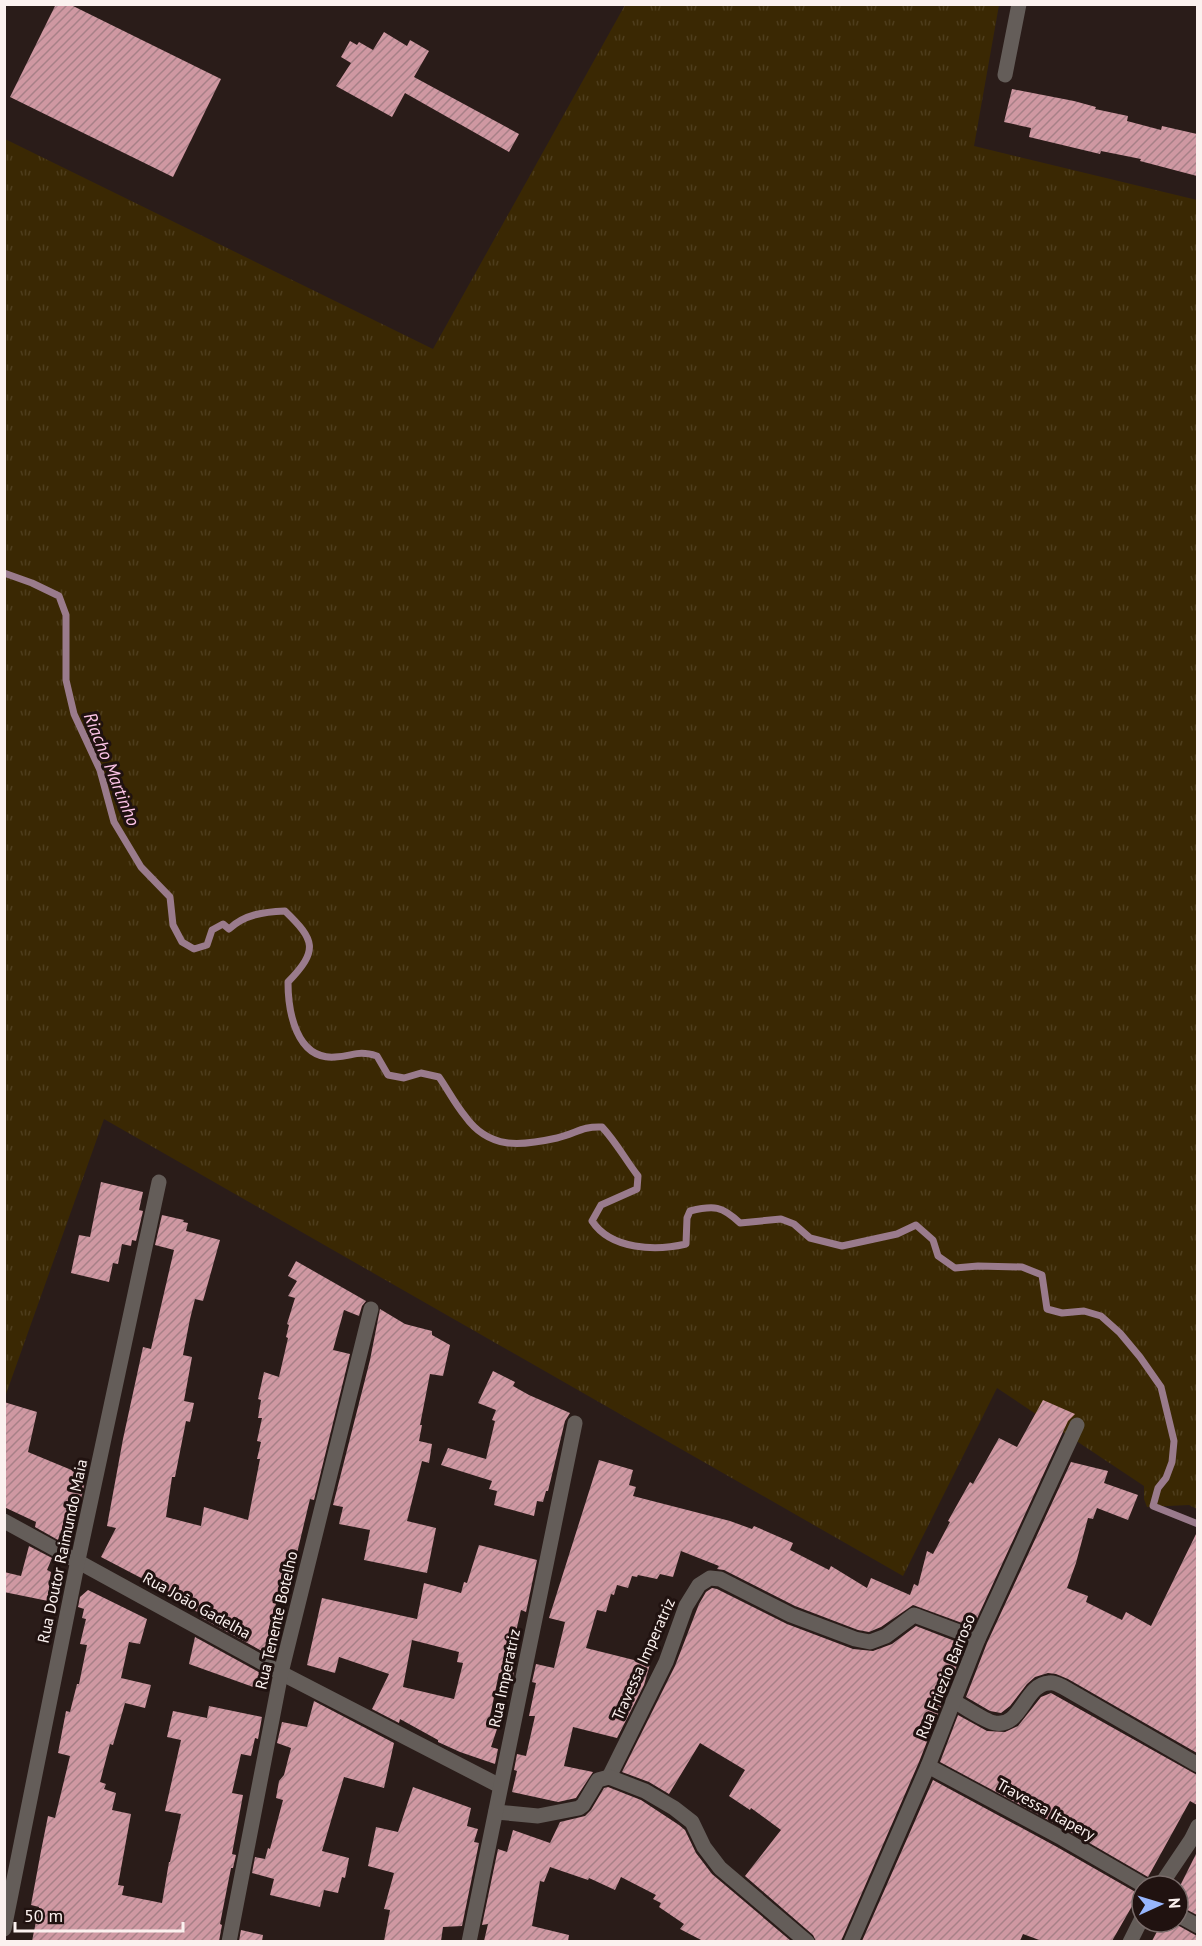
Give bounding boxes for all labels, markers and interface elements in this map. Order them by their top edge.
water label: Riacho Martinho [79,709,145,829]
street label: Rua Doutor Raimundo Maia [33,1457,91,1645]
street label: Rua Tenente Botelho [250,1549,302,1691]
street label: Rua João Gadelha [140,1567,254,1643]
street label: Travessa Imperatriz [607,1595,679,1723]
street label: Rua Friezio Barroso [911,1611,979,1741]
street label: Rua Imperatriz [484,1627,524,1729]
street label: Travessa Itapery [993,1774,1099,1845]
north arrow [1130,1874,1190,1934]
scale bar [15,1895,183,1933]
text: N [1165,1897,1185,1909]
text: 50 m [24,1904,63,1927]

